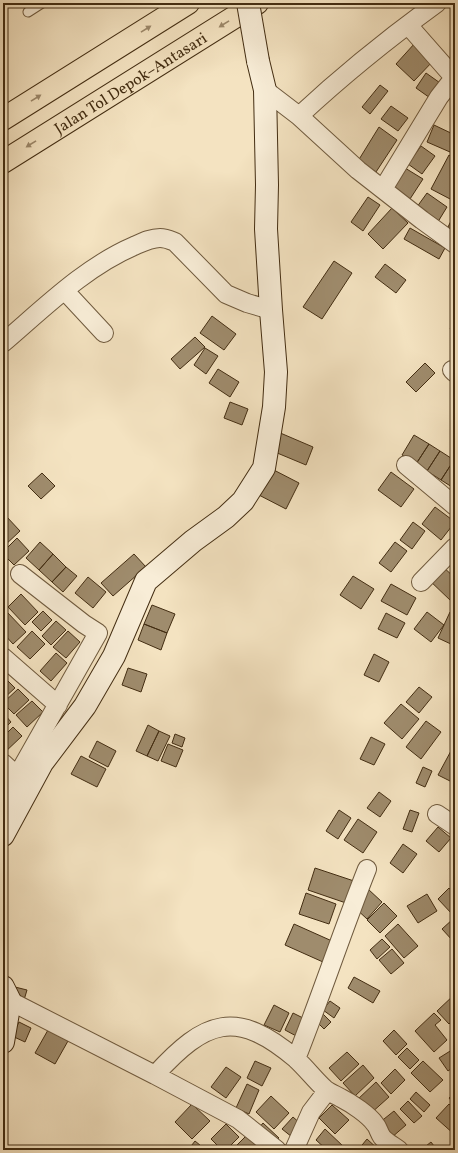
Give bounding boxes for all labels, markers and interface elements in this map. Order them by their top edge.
one-way arrow [218,20,230,27]
one-way arrow [140,26,152,33]
street label: Jalan Tol Depok–Antasari [50,28,212,140]
one-way arrow [31,94,41,102]
one-way arrow [25,141,37,148]

